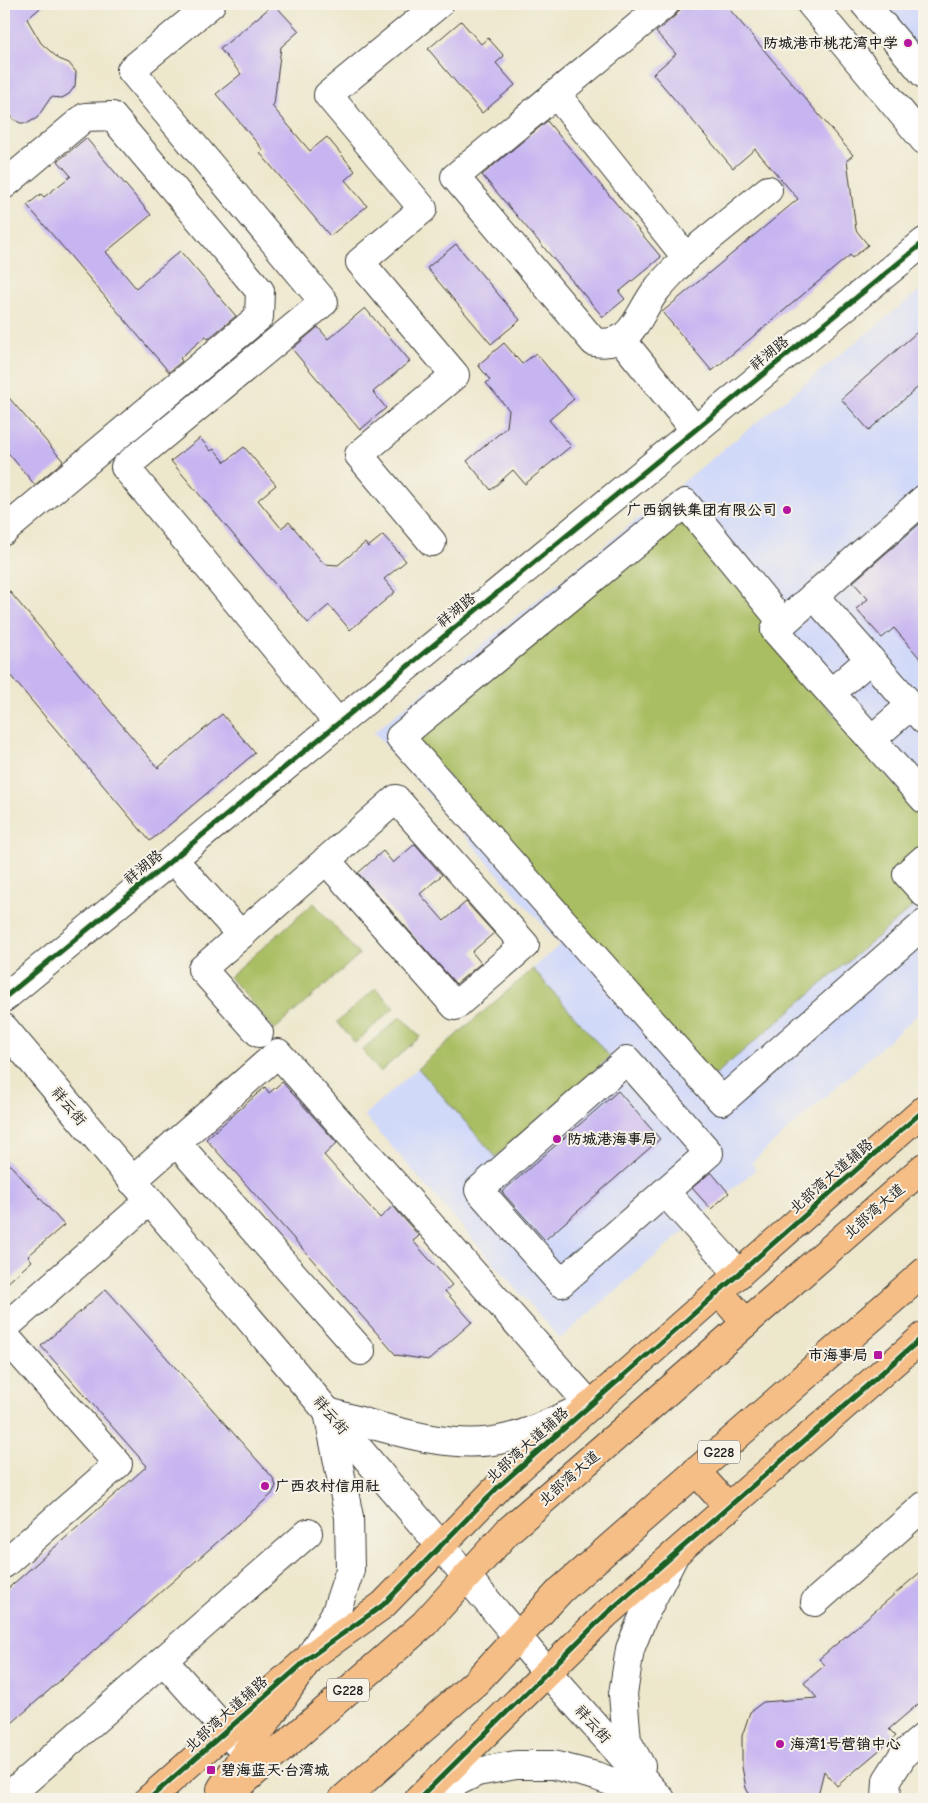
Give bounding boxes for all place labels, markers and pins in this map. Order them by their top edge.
place label: 防城港市桃花湾中学 [763,34,898,52]
marker: 防城港市桃花湾中学 [902,37,914,49]
place label: 广西钢铁集团有限公司 [627,501,777,519]
marker: 广西钢铁集团有限公司 [781,504,793,516]
place label: 防城港海事局 [567,1130,657,1148]
marker: 防城港海事局 [551,1133,563,1145]
place label: 市海事局 [808,1346,868,1364]
marker: 市海事局 [872,1349,884,1361]
place label: 广西农村信用社 [275,1477,380,1495]
marker: 广西农村信用社 [259,1480,271,1492]
place label: 海湾1号营销中心 [790,1735,901,1753]
marker: 海湾1号营销中心 [774,1738,786,1750]
place label: 碧海蓝天·台湾城 [221,1761,329,1779]
marker: 碧海蓝天·台湾城 [205,1764,217,1776]

